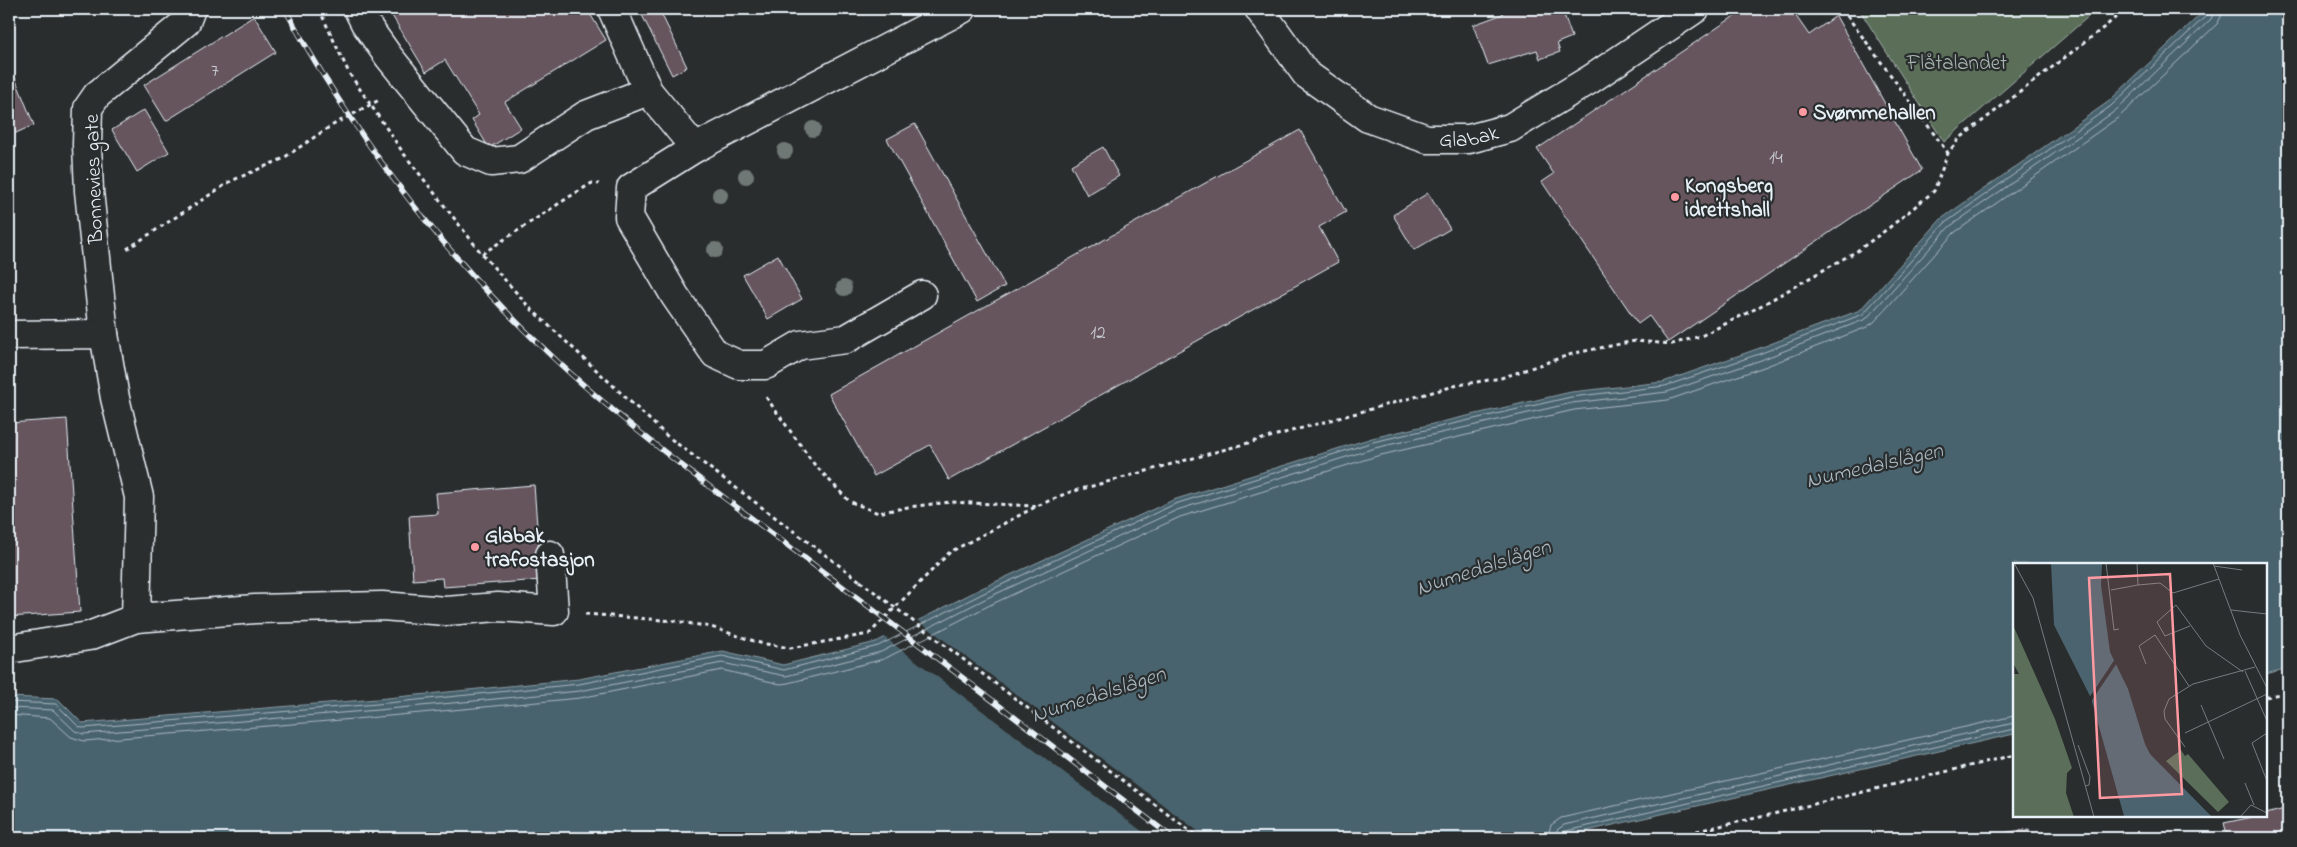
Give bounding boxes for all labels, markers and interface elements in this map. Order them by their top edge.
park label: Flåtalandet [1906,49,2007,79]
house number: 7 [211,58,219,85]
place label: Svømmehallen [1813,99,1936,129]
marker: Svømmehallen [1797,106,1809,118]
street label: Bonnevies gate [78,113,114,245]
street label: Glabak [1439,118,1503,156]
house number: 14 [1769,145,1783,172]
place label: Kongsberg idrettshall [1685,172,1773,226]
marker: Kongsberg idrettshall [1669,191,1681,203]
house number: 12 [1090,320,1106,347]
water label: Numedalslågen [1803,435,1947,498]
place label: Glabak trafostasjon [484,522,595,576]
water label: Numedalslågen [1413,532,1556,606]
marker: Glabak trafostasjon [469,541,481,553]
inset map [2013,563,2267,817]
water label: Numedalslågen [1028,659,1171,733]

